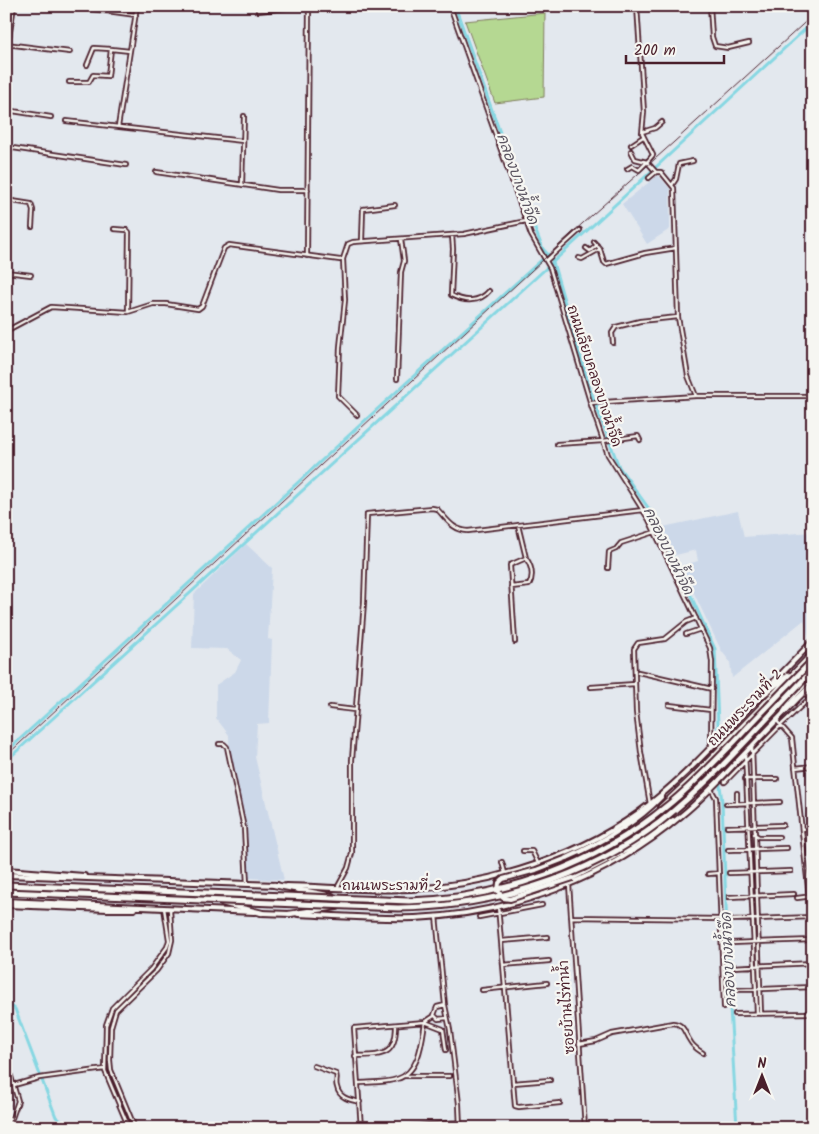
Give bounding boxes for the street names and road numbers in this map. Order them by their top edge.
street label: ถนนเลียบคลองบางน้ำจืด [561,301,629,450]
street label: ถนนพระรามที่ 2 [700,662,788,752]
street label: ถนนพระรามที่ 2 [342,872,442,897]
street label: ซอยบ้านไร่ท่าน้ำ [551,959,581,1055]

